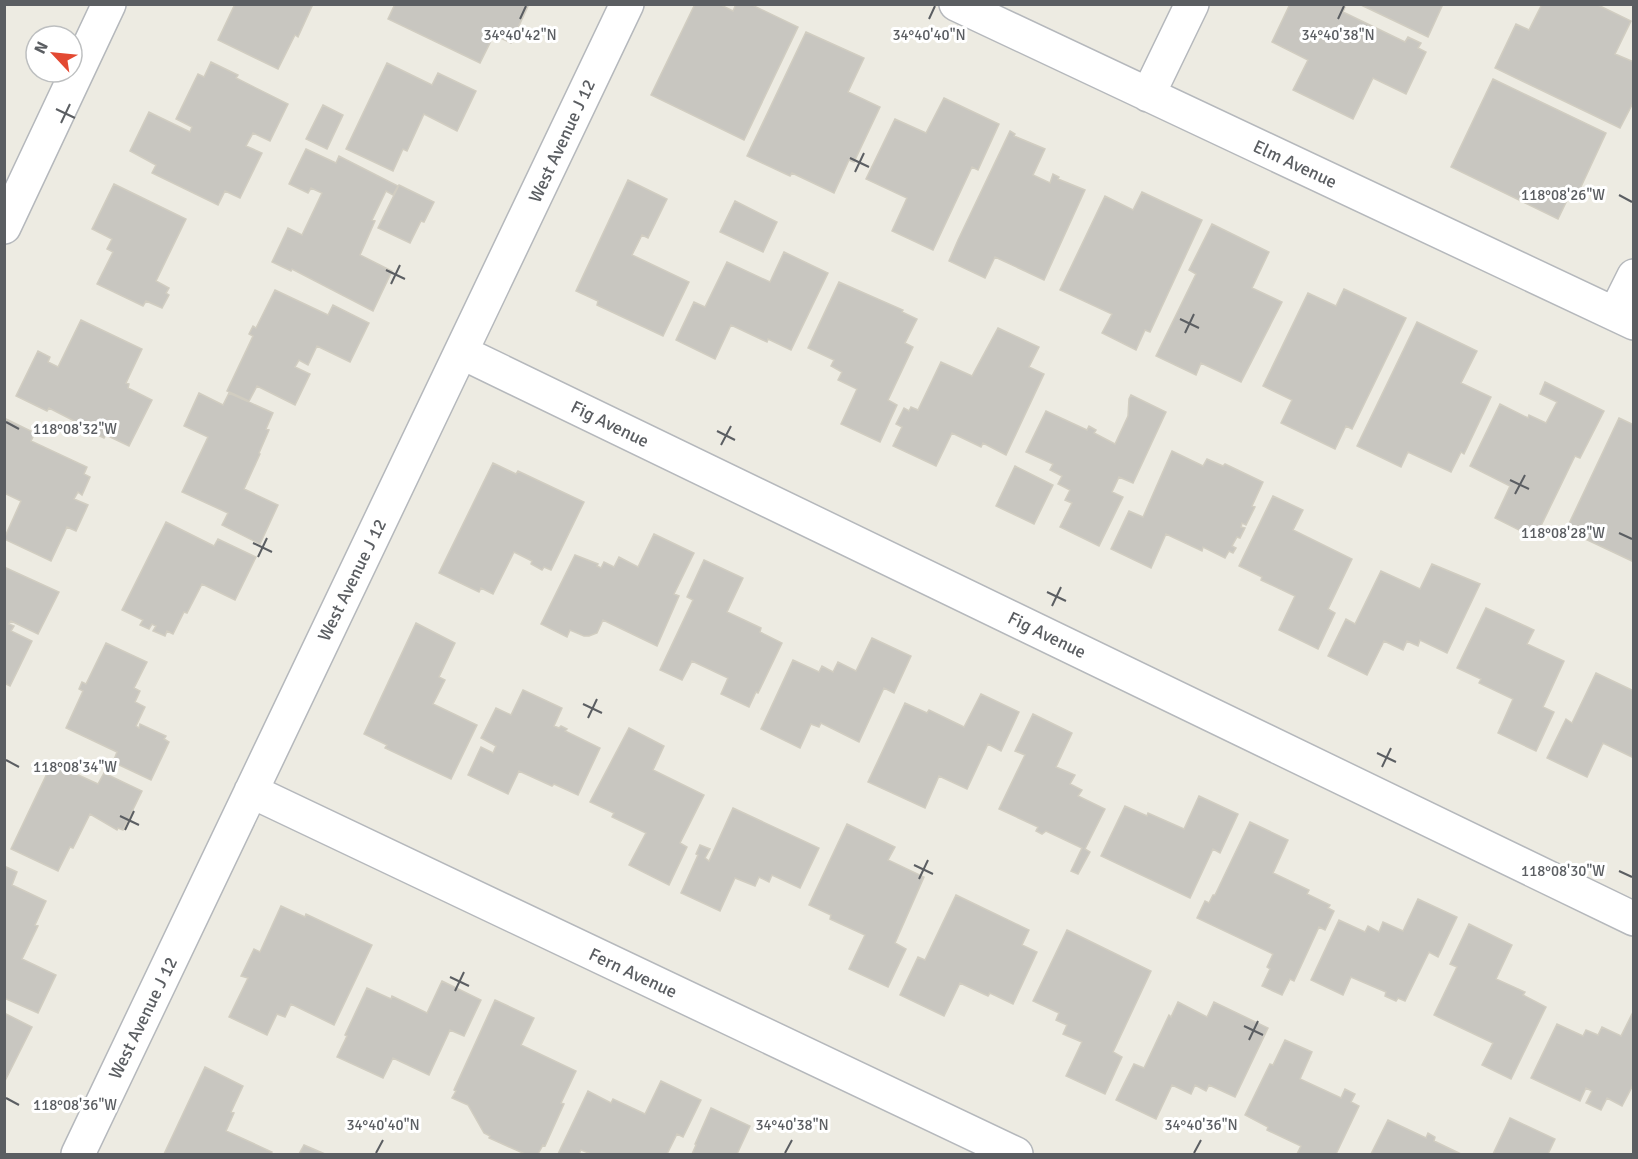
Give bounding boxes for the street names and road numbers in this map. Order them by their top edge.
street label: West Avenue J 12 [524,76,600,206]
street label: Elm Avenue [1250,135,1340,193]
street label: Fig Avenue [567,396,653,452]
street label: West Avenue J 12 [313,515,391,645]
street label: Fig Avenue [1004,607,1090,663]
street label: Fern Avenue [585,943,681,1003]
street label: West Avenue J 12 [104,953,182,1083]

